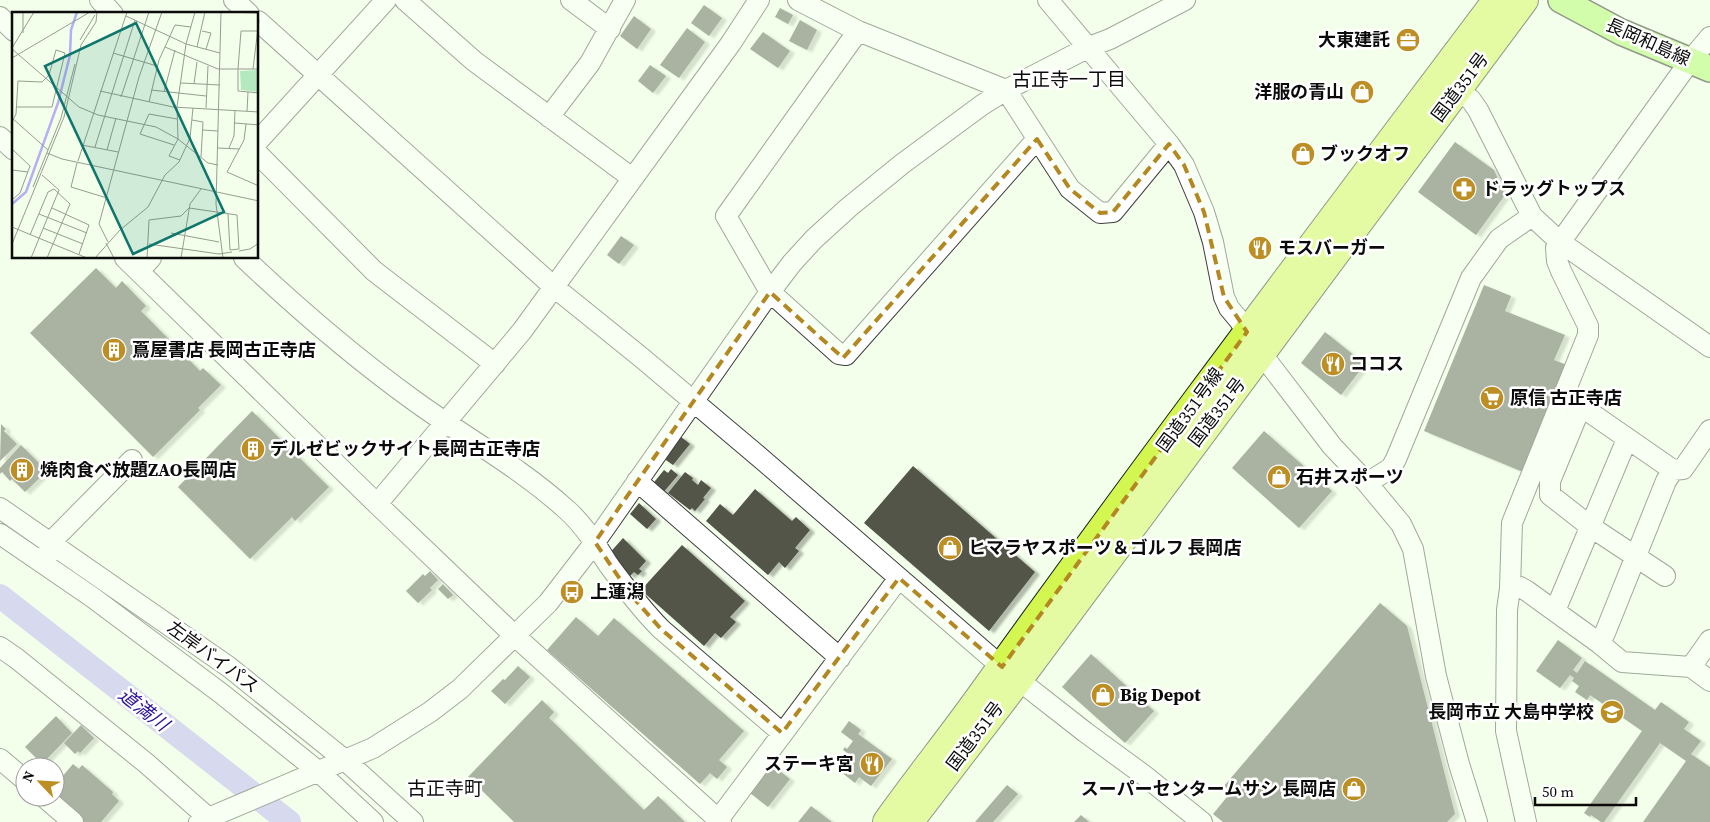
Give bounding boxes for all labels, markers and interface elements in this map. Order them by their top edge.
inset map [12,12,259,259]
street label: 長岡和島線 [1602,12,1694,71]
place label: 大東建託 [1318,27,1390,52]
office icon: 大東建託 [1395,27,1421,53]
street label: 国道351号 [1425,47,1494,127]
district label: 古正寺一丁目 [1012,66,1126,92]
place label: 洋服の青山 [1254,79,1344,104]
shop icon: 洋服の青山 [1349,79,1375,105]
shop icon: ブックオフ [1290,141,1316,167]
place label: ブックオフ [1320,141,1410,166]
pharmacy icon: ドラッグトップス [1451,176,1477,202]
place label: ドラッグトップス [1482,176,1626,201]
restaurant icon: モスバーガー [1247,235,1273,261]
place label: モスバーガー [1278,235,1386,260]
building icon: 蔦屋書店 長岡古正寺店 [101,337,127,363]
place label: 蔦屋書店 長岡古正寺店 [132,337,316,362]
restaurant icon: ココス [1320,351,1346,377]
place label: ココス [1350,351,1404,376]
street label: 国道351号線 [1152,364,1228,456]
street label: 国道351号 [1184,373,1250,451]
supermarket icon: 原信 古正寺店 [1479,385,1505,411]
place label: 原信 古正寺店 [1510,385,1622,410]
building icon: デルゼビックサイト長岡古正寺店 [240,436,266,462]
place label: デルゼビックサイト長岡古正寺店 [270,436,540,461]
building icon: 焼肉食べ放題ZAO長岡店 [9,457,35,483]
place label: 焼肉食べ放題ZAO長岡店 [40,457,236,482]
shop icon: 石井スポーツ [1266,464,1292,490]
place label: 石井スポーツ [1296,464,1404,489]
shop icon: ヒマラヤスポーツ＆ゴルフ 長岡店 [937,535,963,561]
place label: ヒマラヤスポーツ＆ゴルフ 長岡店 [968,535,1242,560]
bus stop icon: 上蓮潟 [559,579,585,605]
place label: 上蓮潟 [590,579,644,604]
street label: 左岸バイパス [162,615,264,698]
water label: 道満川 [114,681,176,738]
shop icon: Big Depot [1090,682,1116,708]
place label: Big Depot [1120,682,1201,707]
street label: 国道351号 [940,696,1009,776]
place label: 長岡市立 大島中学校 [1428,699,1594,724]
school or university icon: 長岡市立 大島中学校 [1599,699,1625,725]
place label: ステーキ宮 [764,751,854,776]
restaurant icon: ステーキ宮 [859,751,885,777]
north arrow [15,757,65,807]
text: N [17,768,39,785]
scale bar [1535,774,1636,806]
district label: 古正寺町 [407,775,483,801]
place label: スーパーセンタームサシ 長岡店 [1081,776,1336,801]
shop icon: スーパーセンタームサシ 長岡店 [1341,776,1367,802]
text: 50 m [1542,781,1574,802]

